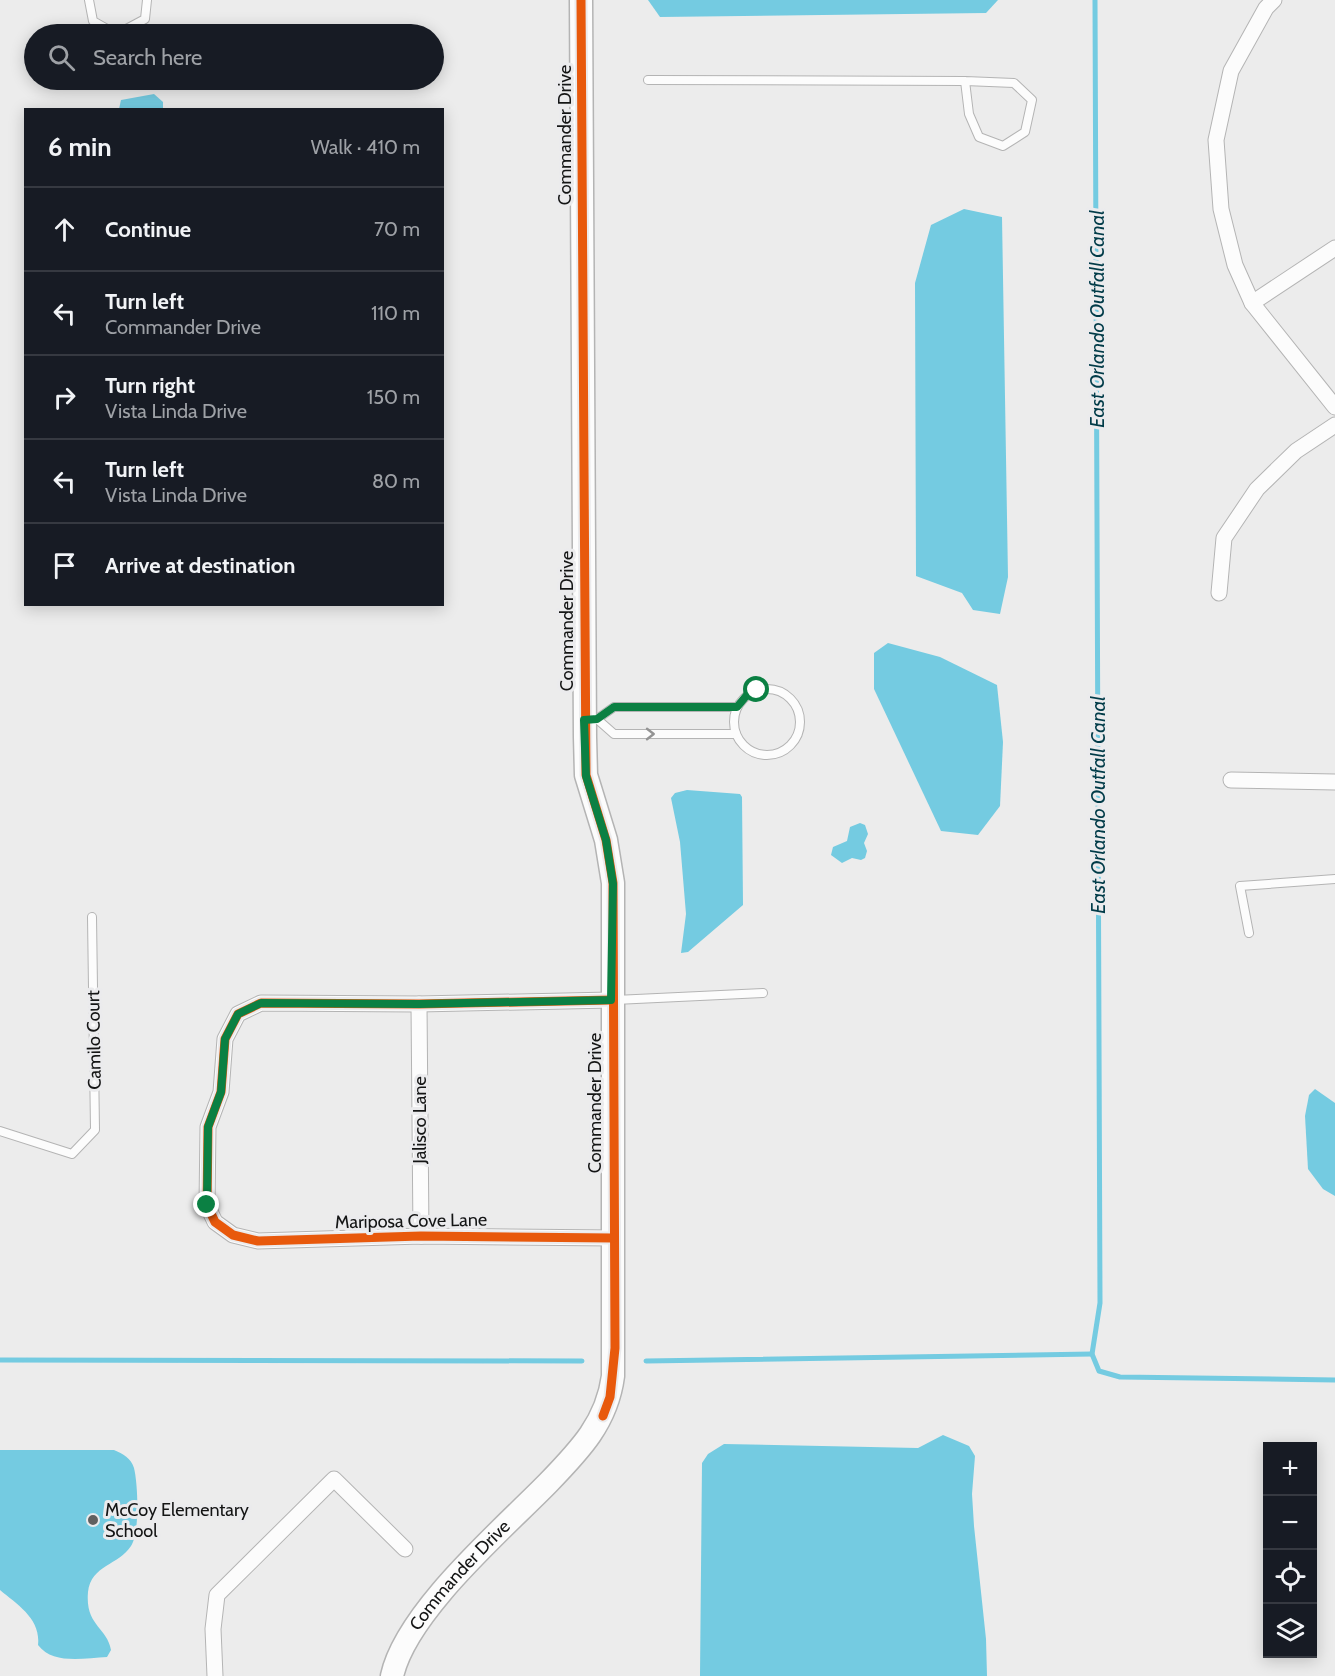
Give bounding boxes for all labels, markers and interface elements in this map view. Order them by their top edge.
search box [24,24,444,90]
icon: search [45,41,78,74]
text: Search here [93,44,202,71]
street label: Commander Drive [554,65,576,205]
text: 6 min [48,131,112,163]
text: Walk · 410 m [311,135,420,159]
water label: East Orlando Outfall Canal [1085,210,1109,428]
icon: ahead [48,213,81,246]
text: Continue [105,216,191,243]
text: 70 m [374,217,420,241]
text: Turn left [105,288,184,315]
icon: left [48,297,81,330]
text: 110 m [371,301,420,325]
text: Commander Drive [105,315,261,339]
text: Turn right [105,372,195,399]
icon: right [48,381,81,414]
text: 150 m [367,385,420,409]
text: Vista Linda Drive [105,399,247,423]
text: Turn left [105,456,184,483]
icon: left [48,465,81,498]
text: 80 m [372,469,420,493]
text: Vista Linda Drive [105,483,247,507]
icon: arrive [48,549,81,582]
street label: Commander Drive [556,551,578,691]
text: Arrive at destination [105,552,295,579]
route start [743,676,769,702]
water label: East Orlando Outfall Canal [1086,696,1110,914]
one-way arrow [646,728,655,740]
street label: Camilo Court [82,990,106,1090]
street label: Commander Drive [584,1033,606,1173]
street label: Jalisco Lane [409,1076,431,1165]
route end [193,1191,219,1217]
street label: Mariposa Cove Lane [335,1209,487,1233]
map controls [1263,1442,1317,1658]
button: + [1263,1442,1317,1496]
button: − [1263,1496,1317,1550]
place label: McCoy Elementary School [105,1499,249,1542]
marker: McCoy Elementary School [86,1513,100,1527]
street label: Commander Drive [405,1515,515,1634]
button: locate [1263,1550,1317,1604]
button: layers [1263,1604,1317,1658]

